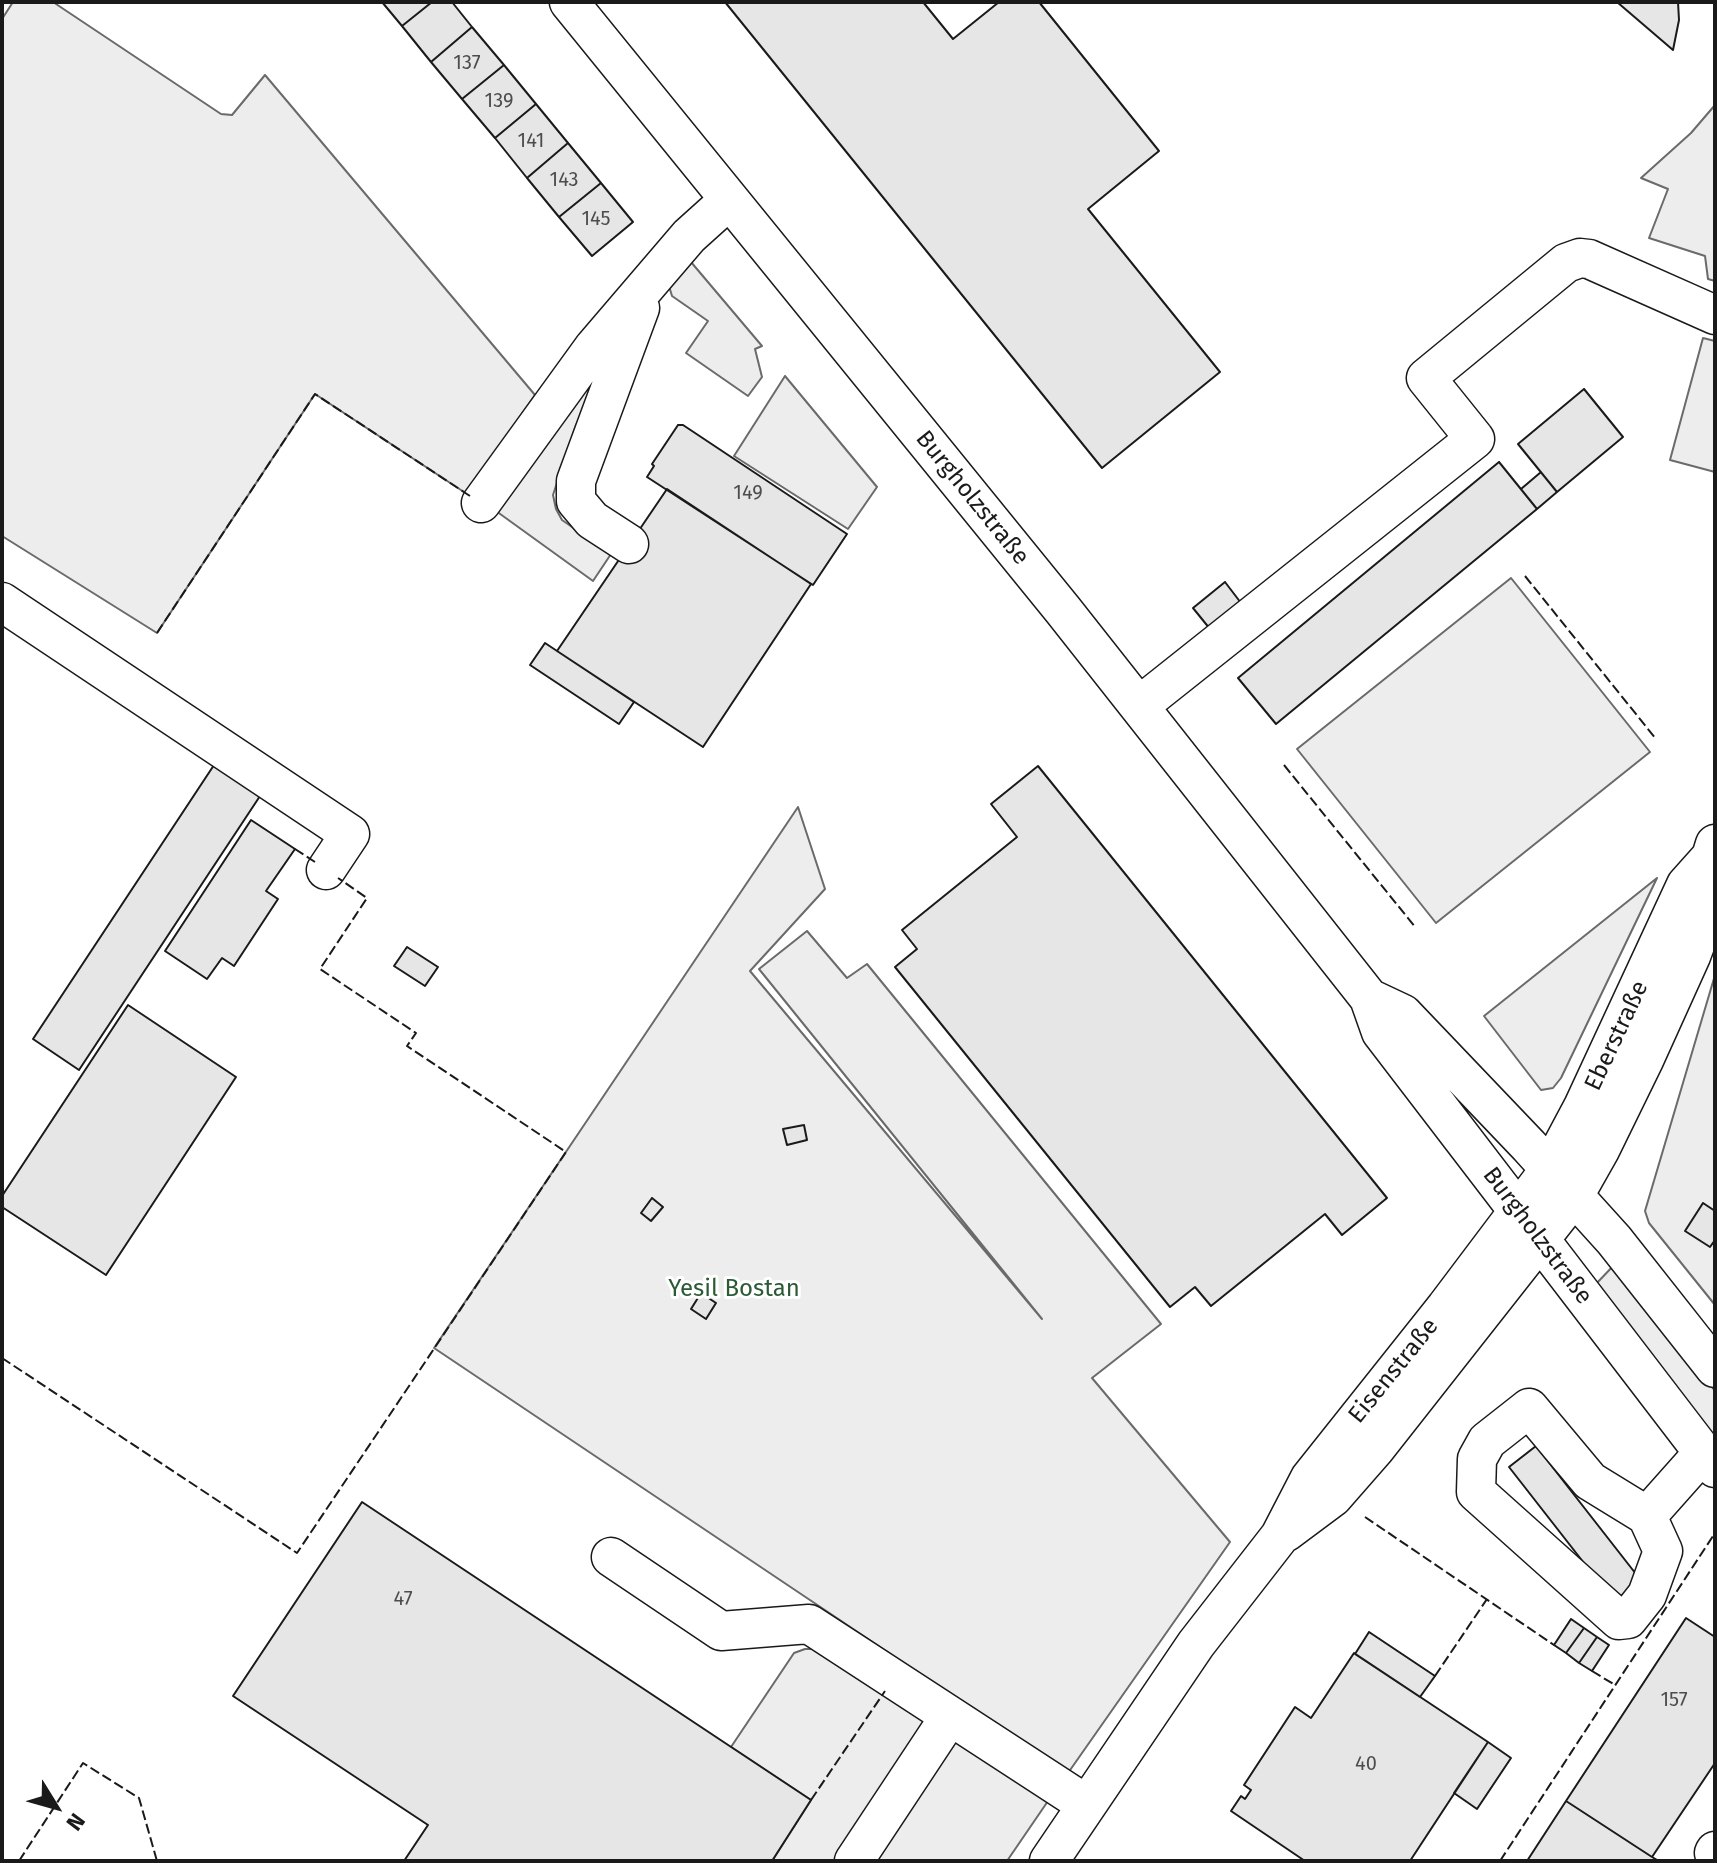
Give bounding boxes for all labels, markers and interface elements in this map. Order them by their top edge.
house number: 137 [453,51,481,75]
house number: 139 [485,89,513,113]
house number: 141 [518,129,544,153]
house number: 143 [550,168,578,192]
house number: 145 [581,207,611,231]
street label: Burgholzstraße [909,425,1035,571]
house number: 149 [733,481,763,505]
street label: Eberstraße [1579,977,1655,1095]
street label: Burgholzstraße [1476,1162,1598,1310]
park label: Yesil Bostan [668,1275,800,1303]
street label: Eisenstraße [1343,1313,1445,1429]
house number: 47 [393,1587,413,1611]
house number: 157 [1660,1688,1688,1712]
house number: 40 [1355,1752,1377,1776]
north arrow [16,1767,96,1847]
text: N [60,1808,91,1836]

